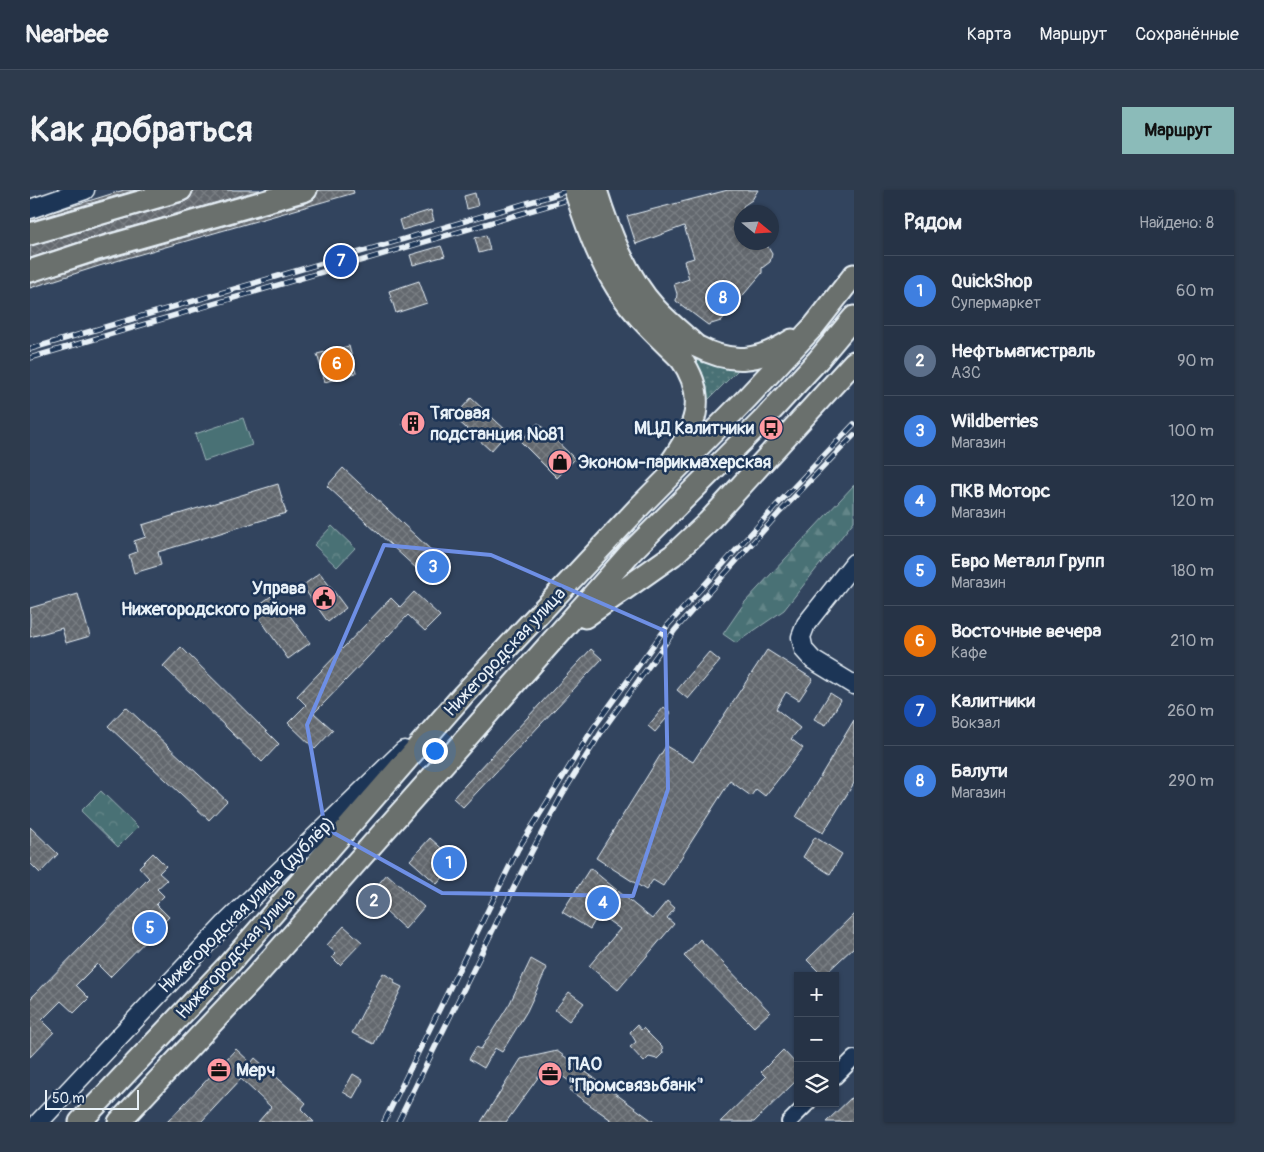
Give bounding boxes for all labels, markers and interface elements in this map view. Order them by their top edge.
text: Nearbee [25,20,108,49]
text: Карта [967,23,1011,46]
text: Маршрут [1039,23,1107,46]
text: Сохранённые [1135,23,1239,46]
button: Маршрут [1122,107,1234,154]
text: Как добраться [30,108,253,152]
north arrow [734,205,779,250]
text: Рядом [904,209,962,236]
text: Найдено: 8 [1139,213,1214,233]
pin: 7 [325,242,357,280]
text: QuickShop [951,269,1032,293]
pin: 8 [707,279,739,317]
text: 1 [917,281,923,301]
text: 60 m [1176,281,1214,301]
text: Супермаркет [951,293,1041,313]
text: Нефтьмагистраль [951,339,1096,363]
pin: 6 [321,345,353,383]
text: 2 [916,351,924,371]
text: 90 m [1177,351,1214,371]
text: АЗС [951,363,981,383]
place label: Тяговая подстанция №81 [429,402,564,446]
text: Wildberries [951,409,1038,433]
building icon: Тяговая подстанция №81 [400,410,426,436]
bus stop icon: МЦД Калитники [758,415,784,441]
place label: МЦД Калитники [634,417,754,440]
text: 3 [916,421,924,441]
text: 100 m [1168,421,1214,441]
text: Магазин [951,433,1006,453]
shop icon: Эконом-парикмахерская [547,449,573,475]
place label: Эконом-парикмахерская [578,451,771,474]
text: ПКВ Моторс [951,479,1050,503]
text: 4 [915,491,925,511]
text: 120 m [1170,491,1214,511]
text: Магазин [951,503,1006,523]
pin: 3 [417,548,449,586]
text: Евро Металл Групп [951,549,1105,573]
text: 5 [916,561,924,581]
text: 180 m [1171,561,1214,581]
text: Магазин [951,573,1006,593]
place label: Управа Нижегородского района [121,577,307,621]
street label: Нижегородская улица [439,583,571,721]
public building icon: Управа Нижегородского района [311,585,337,611]
text: Восточные вечера [951,619,1101,643]
text: 6 [915,631,925,651]
text: 210 m [1170,631,1214,651]
text: Кафе [951,643,987,663]
text: Калитники [951,689,1035,713]
text: 7 [916,701,924,721]
text: 260 m [1167,701,1214,721]
text: Вокзал [951,713,1000,733]
your location [422,738,448,764]
text: Балути [951,759,1007,783]
text: 8 [916,771,924,791]
text: 290 m [1168,771,1214,791]
text: Магазин [951,783,1006,803]
street label: Нижегородская улица (дублёр) [154,812,340,998]
pin: 1 [433,844,465,882]
pin: 2 [358,882,390,920]
street label: Нижегородская улица [172,884,300,1024]
pin: 4 [587,884,619,922]
pin: 5 [134,909,166,947]
map controls [794,972,839,1107]
button: + [794,972,839,1017]
button: − [794,1017,839,1062]
place label: ПАО "Промсвязьбанк" [568,1053,704,1097]
office icon: Мерч [206,1057,232,1083]
place label: Мерч [236,1059,275,1082]
office icon: ПАО "Промсвязьбанк" [537,1061,563,1087]
button: layers [794,1062,839,1107]
scale bar [45,1087,139,1110]
text: 50 m [52,1090,85,1107]

